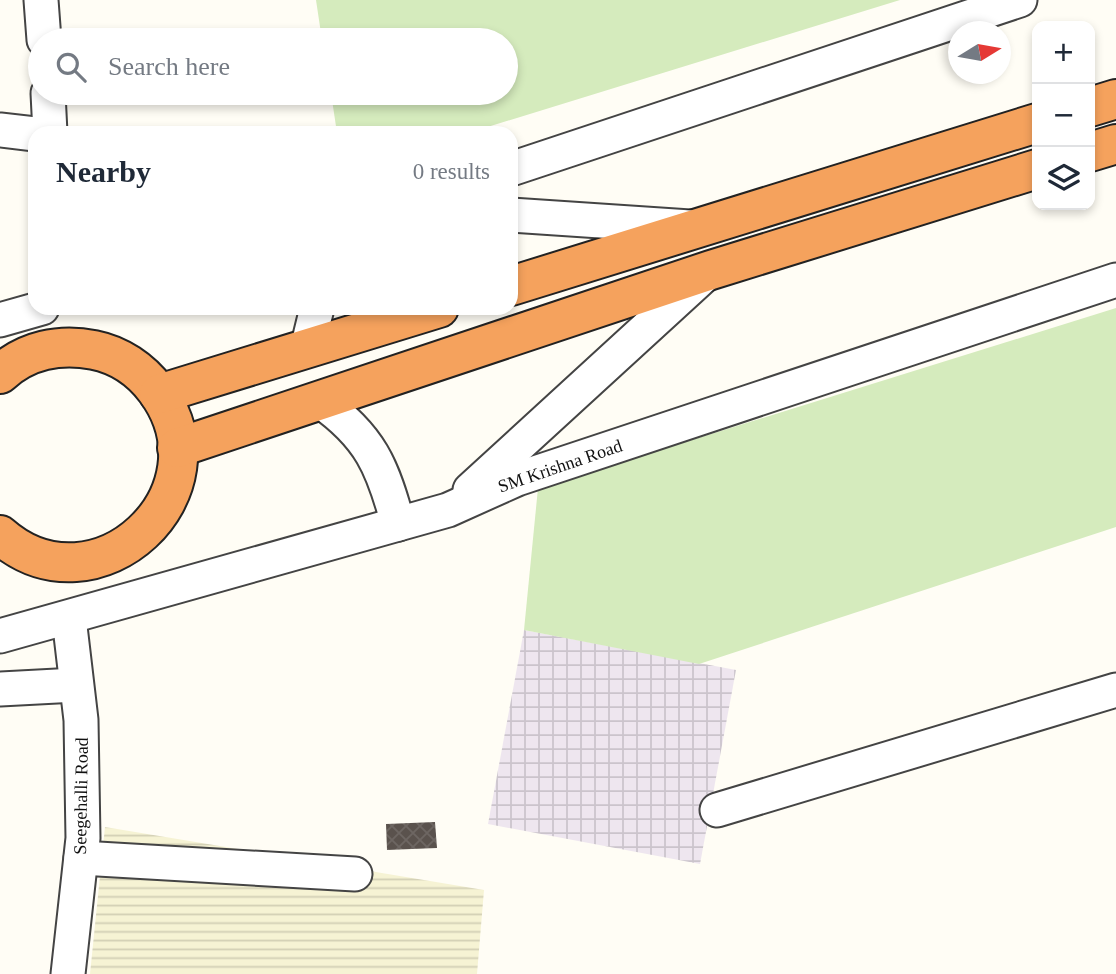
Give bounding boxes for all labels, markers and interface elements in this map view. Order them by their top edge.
north arrow [948,21,1011,84]
map controls [1032,21,1095,210]
button: + [1032,21,1095,84]
search box [28,28,518,105]
icon: search [52,48,90,86]
text: Search here [108,52,230,81]
button: − [1032,84,1095,147]
button: layers [1032,147,1095,210]
text: Nearby [56,155,151,188]
text: 0 results [413,159,490,184]
street label: SM Krishna Road [495,435,625,497]
street label: Seegehalli Road [70,737,92,855]

